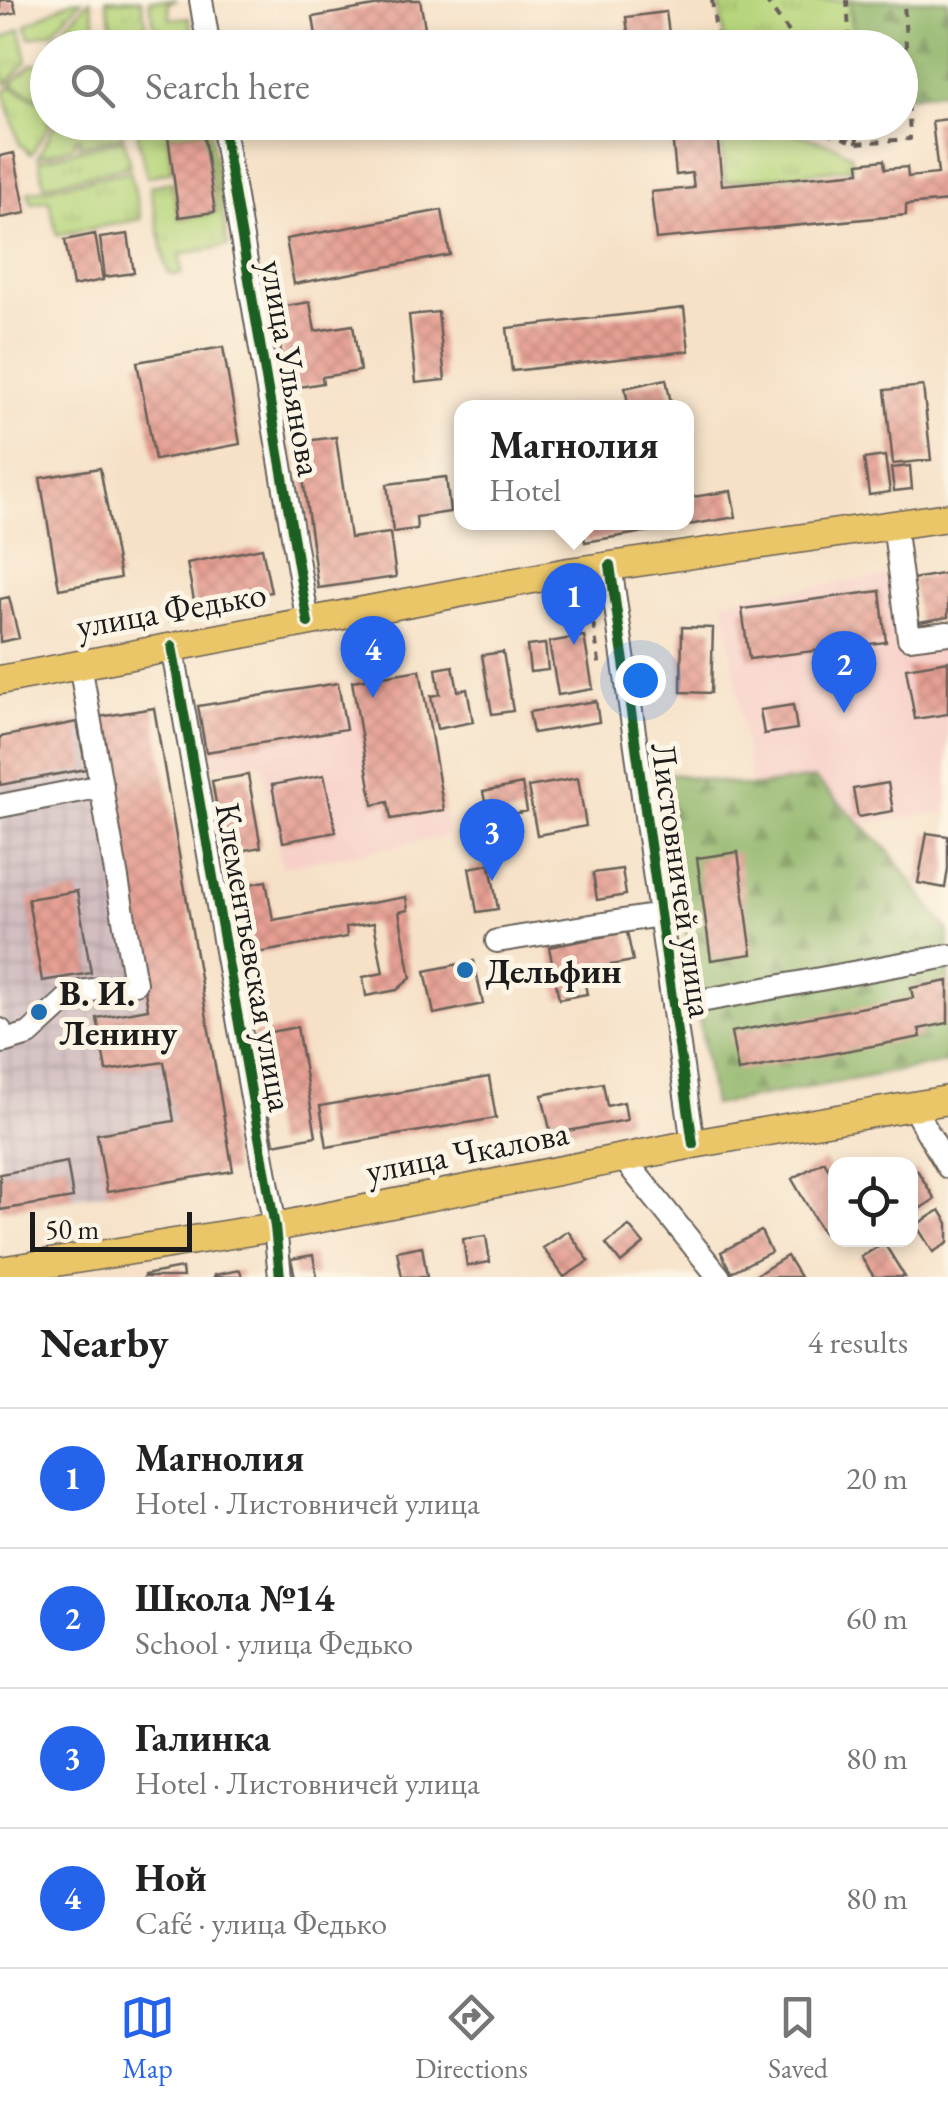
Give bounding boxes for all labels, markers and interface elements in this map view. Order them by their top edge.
search box [30,30,918,140]
icon: search [65,58,120,113]
text: Search here [145,61,310,110]
street label: улица Ульянова [250,256,333,480]
popup [454,400,694,530]
text: Магнолия [489,420,659,469]
text: Hotel [489,469,561,511]
pin: 1 [542,562,606,645]
street label: улица Федько [73,570,270,649]
pin: 4 [340,616,406,698]
pin: 2 [812,630,876,713]
your location [615,655,666,706]
street label: Листовничей улица [640,740,725,1021]
pin: 3 [460,798,524,881]
street label: Клементьевская улица [205,799,304,1115]
place label: Дельфин [485,948,621,993]
marker: Дельфин [454,959,476,981]
place label: В. И. Ленину [59,970,179,1055]
marker: В. И. Ленину [28,1001,50,1023]
street label: улица Чкалова [362,1109,572,1194]
map controls [828,1157,918,1247]
button: locate [828,1157,918,1247]
scale bar [30,1207,192,1252]
text: 50 m [45,1211,99,1247]
text: Nearby [40,1315,169,1370]
text: 4 results [808,1321,908,1363]
text: Магнолия [135,1433,304,1482]
text: 1 [64,1457,81,1499]
text: 20 m [846,1457,908,1499]
text: Hotel · Листовничей улица [135,1482,480,1524]
text: Школа №14 [135,1573,334,1622]
text: 2 [64,1597,81,1639]
text: 60 m [846,1597,908,1639]
text: School · улица Федько [135,1622,413,1664]
text: Галинка [135,1713,271,1762]
text: 3 [64,1737,81,1779]
text: 80 m [846,1737,908,1779]
text: Hotel · Листовничей улица [135,1762,480,1804]
text: Ной [135,1853,207,1902]
text: 4 [64,1877,81,1919]
text: 80 m [846,1877,908,1919]
text: Café · улица Федько [135,1902,387,1944]
tab: Map [120,1990,175,2086]
tab: Directions [415,1990,528,2086]
tab: Saved [768,1990,828,2086]

